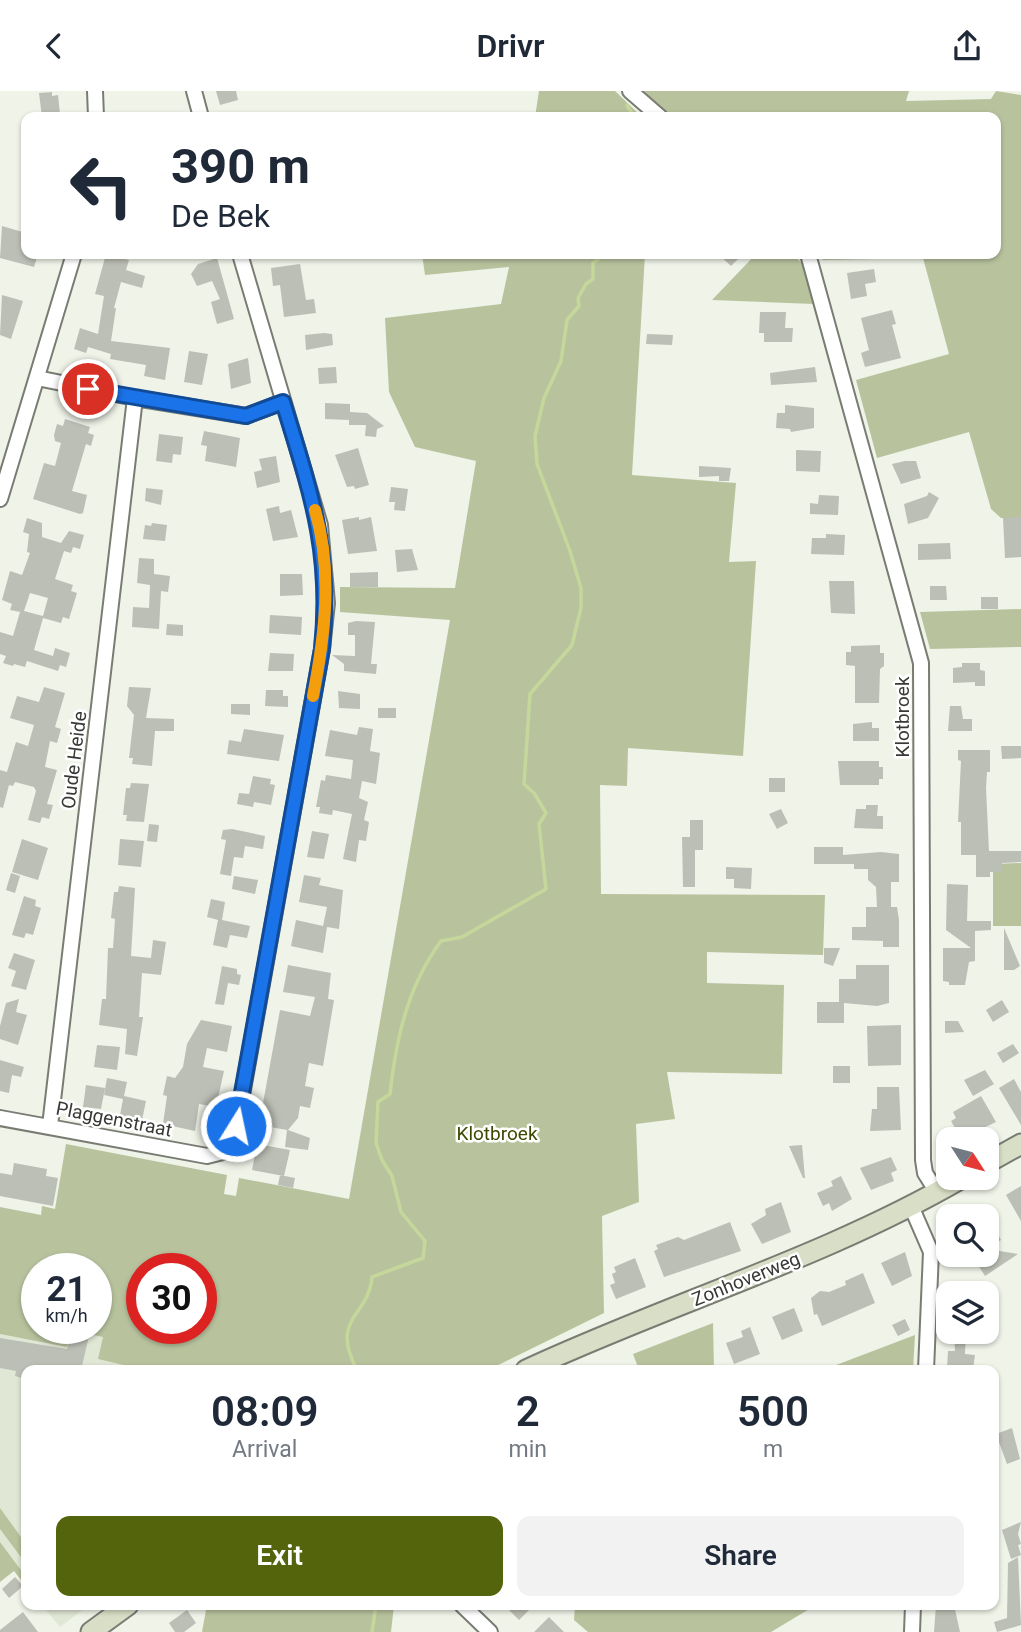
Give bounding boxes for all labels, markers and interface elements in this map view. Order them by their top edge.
icon: back [35,27,73,65]
text: Drivr [476,27,545,65]
icon: share [948,27,986,65]
text: 390 m [171,138,310,195]
icon: left [56,140,147,231]
text: De Bek [171,197,270,235]
pin [58,359,118,419]
icon: arrive [69,370,107,408]
street label: Klotbroek [891,676,914,758]
street label: Oude Heide [57,710,91,810]
position arrow [199,1089,273,1163]
street label: Plaggenstraat [54,1096,174,1142]
park label: Klotbroek [456,1122,538,1145]
north arrow [936,1127,999,1190]
map controls [936,1127,999,1344]
button: search [936,1204,999,1267]
street label: Zonhoverweg [689,1247,803,1311]
speed limit sign: 30 [126,1253,217,1344]
text: 21 [46,1269,87,1310]
button: layers [936,1281,999,1344]
text: km/h [45,1305,88,1326]
text: 08:09 [211,1387,318,1436]
text: 2 [516,1387,540,1436]
text: 500 [737,1387,809,1436]
text: Arrival [232,1436,297,1463]
text: min [508,1436,547,1463]
text: m [763,1436,783,1463]
button: Exit [56,1516,503,1596]
button: Share [517,1516,964,1596]

